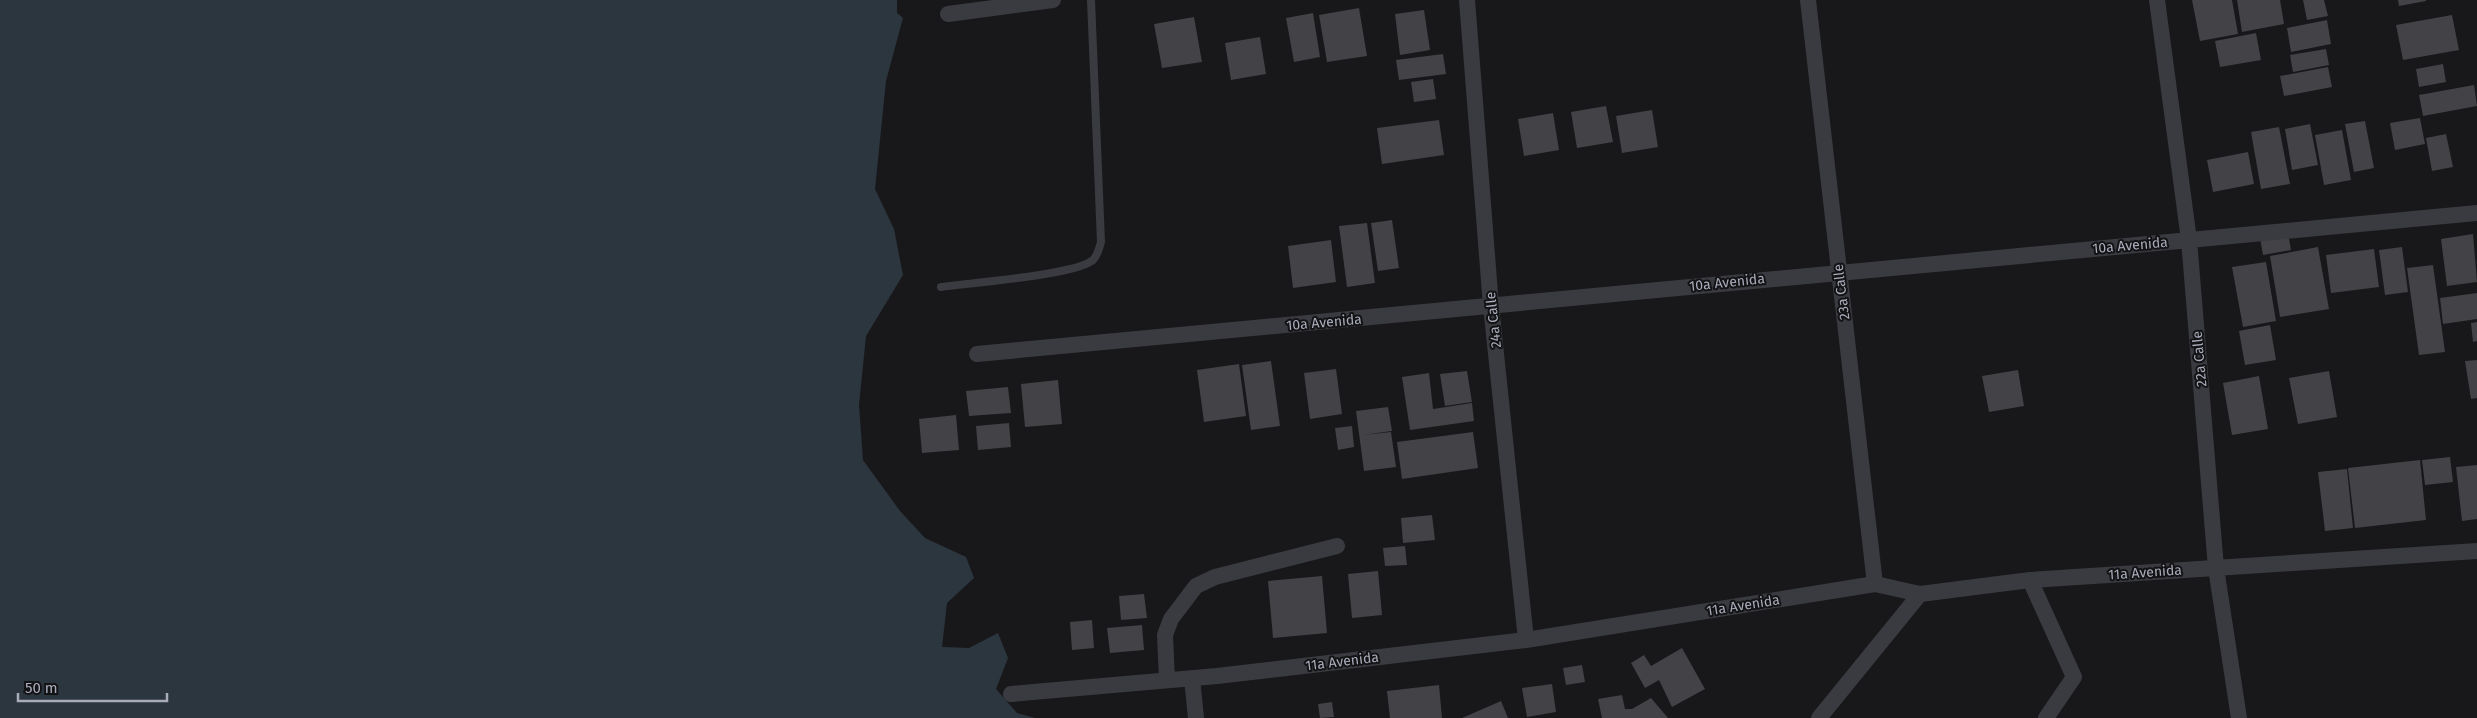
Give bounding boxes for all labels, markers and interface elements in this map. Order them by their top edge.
street label: 10a Avenida [2092,234,2169,257]
street label: 23a Calle [1830,263,1853,321]
street label: 10a Avenida [1688,270,1766,295]
street label: 24a Calle [1482,291,1505,349]
street label: 10a Avenida [1286,311,1363,334]
street label: 22a Calle [2189,330,2210,388]
street label: 11a Avenida [2108,561,2182,584]
street label: 11a Avenida [1705,591,1781,620]
street label: 11a Avenida [1304,649,1380,674]
scale bar [18,670,166,702]
text: 50 m [25,679,58,697]

